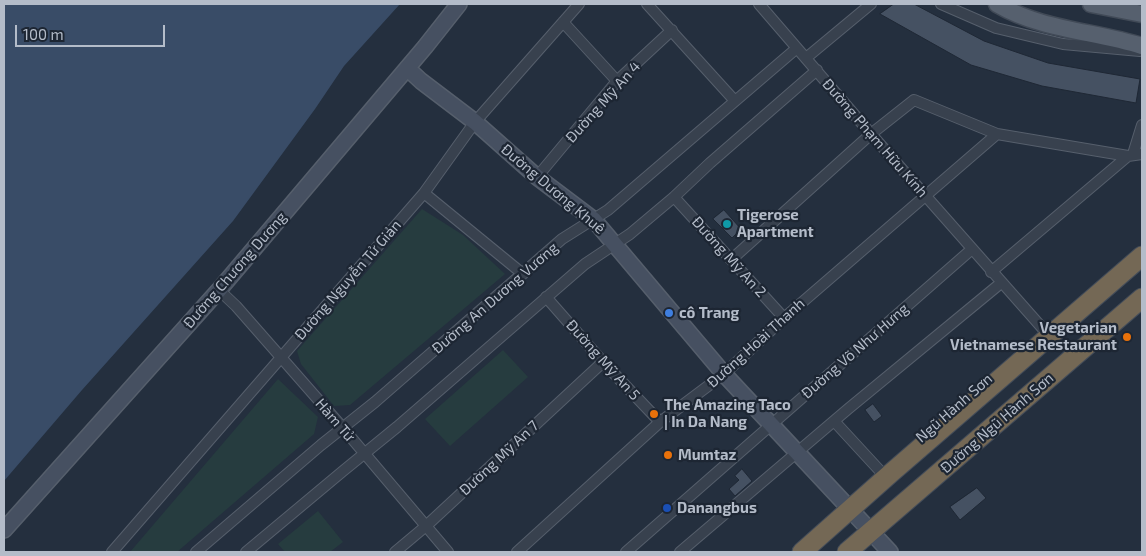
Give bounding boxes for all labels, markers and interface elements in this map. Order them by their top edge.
scale bar [18,15,168,47]
text: 100 m [23,25,64,43]
street label: Đường Mỹ An 4 [562,58,644,146]
street label: Đường Phạm Hữu Kính [819,75,931,201]
street label: Đường Dương Khuê [497,140,609,238]
place label: Tigerose Apartment [737,206,814,241]
street label: Đường Chương Dương [180,208,290,332]
street label: Đường Mỹ An 2 [688,213,770,301]
street label: Đường Nguyễn Tử Giản [291,216,405,344]
marker: Tigerose Apartment [721,218,733,230]
street label: Đường An Dương Vương [428,238,562,358]
street label: Đường Hoài Thanh [704,294,808,392]
street label: Đường Võ Như Hưng [798,300,912,402]
place label: cô Trang [679,304,739,322]
marker: cô Trang [663,307,675,319]
street label: Đường Mỹ An 5 [562,316,644,404]
place label: Vegetarian Vietnamese Restaurant [950,319,1117,354]
marker: Vegetarian Vietnamese Restaurant [1121,331,1133,343]
street label: Đường Ngũ Hành Sơn [937,369,1057,477]
street label: Ngũ Hành Sơn [912,370,996,446]
street label: Hàm Tử [311,395,359,445]
place label: The Amazing Taco | In Da Nang [664,396,791,431]
marker: The Amazing Taco | In Da Nang [648,408,660,420]
street label: Đường Mỹ An 7 [456,417,542,499]
place label: Mumtaz [678,446,736,464]
marker: Mumtaz [662,449,674,461]
place label: Danangbus [677,499,757,517]
marker: Danangbus [661,502,673,514]

